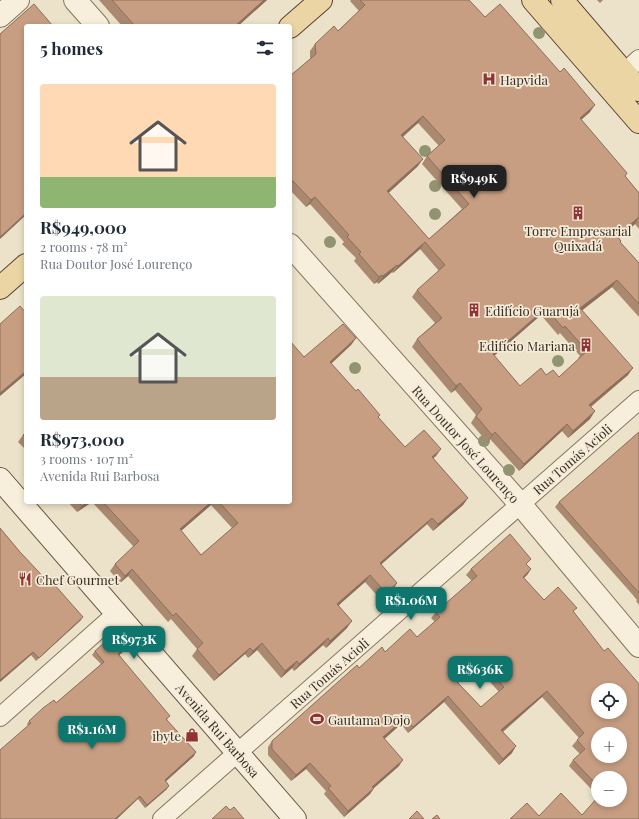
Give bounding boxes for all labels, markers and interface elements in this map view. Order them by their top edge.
text: 5 homes [40,37,103,59]
icon: filters [254,37,276,59]
hospital icon: Hapvida [481,71,497,87]
place label: Hapvida [500,71,548,88]
icon: home [122,110,194,182]
pin: R$949K [441,165,507,199]
text: R$949K [451,169,497,186]
building icon: Torre Empresarial Quixadá [570,205,586,221]
text: R$949,000 [40,216,127,238]
place label: Torre Empresarial Quixadá [525,222,632,254]
text: 2 rooms · 78 m² [40,238,128,255]
text: Rua Doutor José Lourenço [40,255,192,272]
building icon: Edifício Guarujá [466,302,482,318]
place label: Edifício Guarujá [485,302,580,319]
icon: home [122,322,194,394]
place label: Edifício Mariana [479,337,576,354]
building icon: Edifício Mariana [578,337,594,353]
street label: Rua Doutor José Lourenço [409,382,523,506]
street label: Rua Tomás Acioli [529,420,615,498]
text: R$973,000 [40,428,124,450]
text: 3 rooms · 107 m² [40,450,133,467]
text: Avenida Rui Barbosa [40,467,160,484]
restaurant icon: Chef Gourmet [17,571,33,587]
place label: Chef Gourmet [36,571,119,588]
pin: R$1.06M [374,587,448,621]
text: R$1.06M [385,591,437,608]
pin: R$973K [101,626,167,660]
text: R$973K [111,630,157,647]
street label: Rua Tomás Acioli [286,634,372,712]
pin: R$636K [447,656,513,690]
text: R$636K [457,660,503,677]
street label: Avenida Rui Barbosa [172,679,264,781]
map controls [591,683,627,807]
button: locate [591,683,627,719]
sports icon: Gautama Dōjō [309,711,325,727]
place label: Gautama Dōjō [328,711,410,728]
pin: R$1.16M [55,716,129,750]
text: R$1.16M [67,720,117,737]
place label: ibyte [152,727,181,744]
shop icon: ibyte [184,727,200,743]
button: + [591,727,627,763]
button: − [591,771,627,807]

